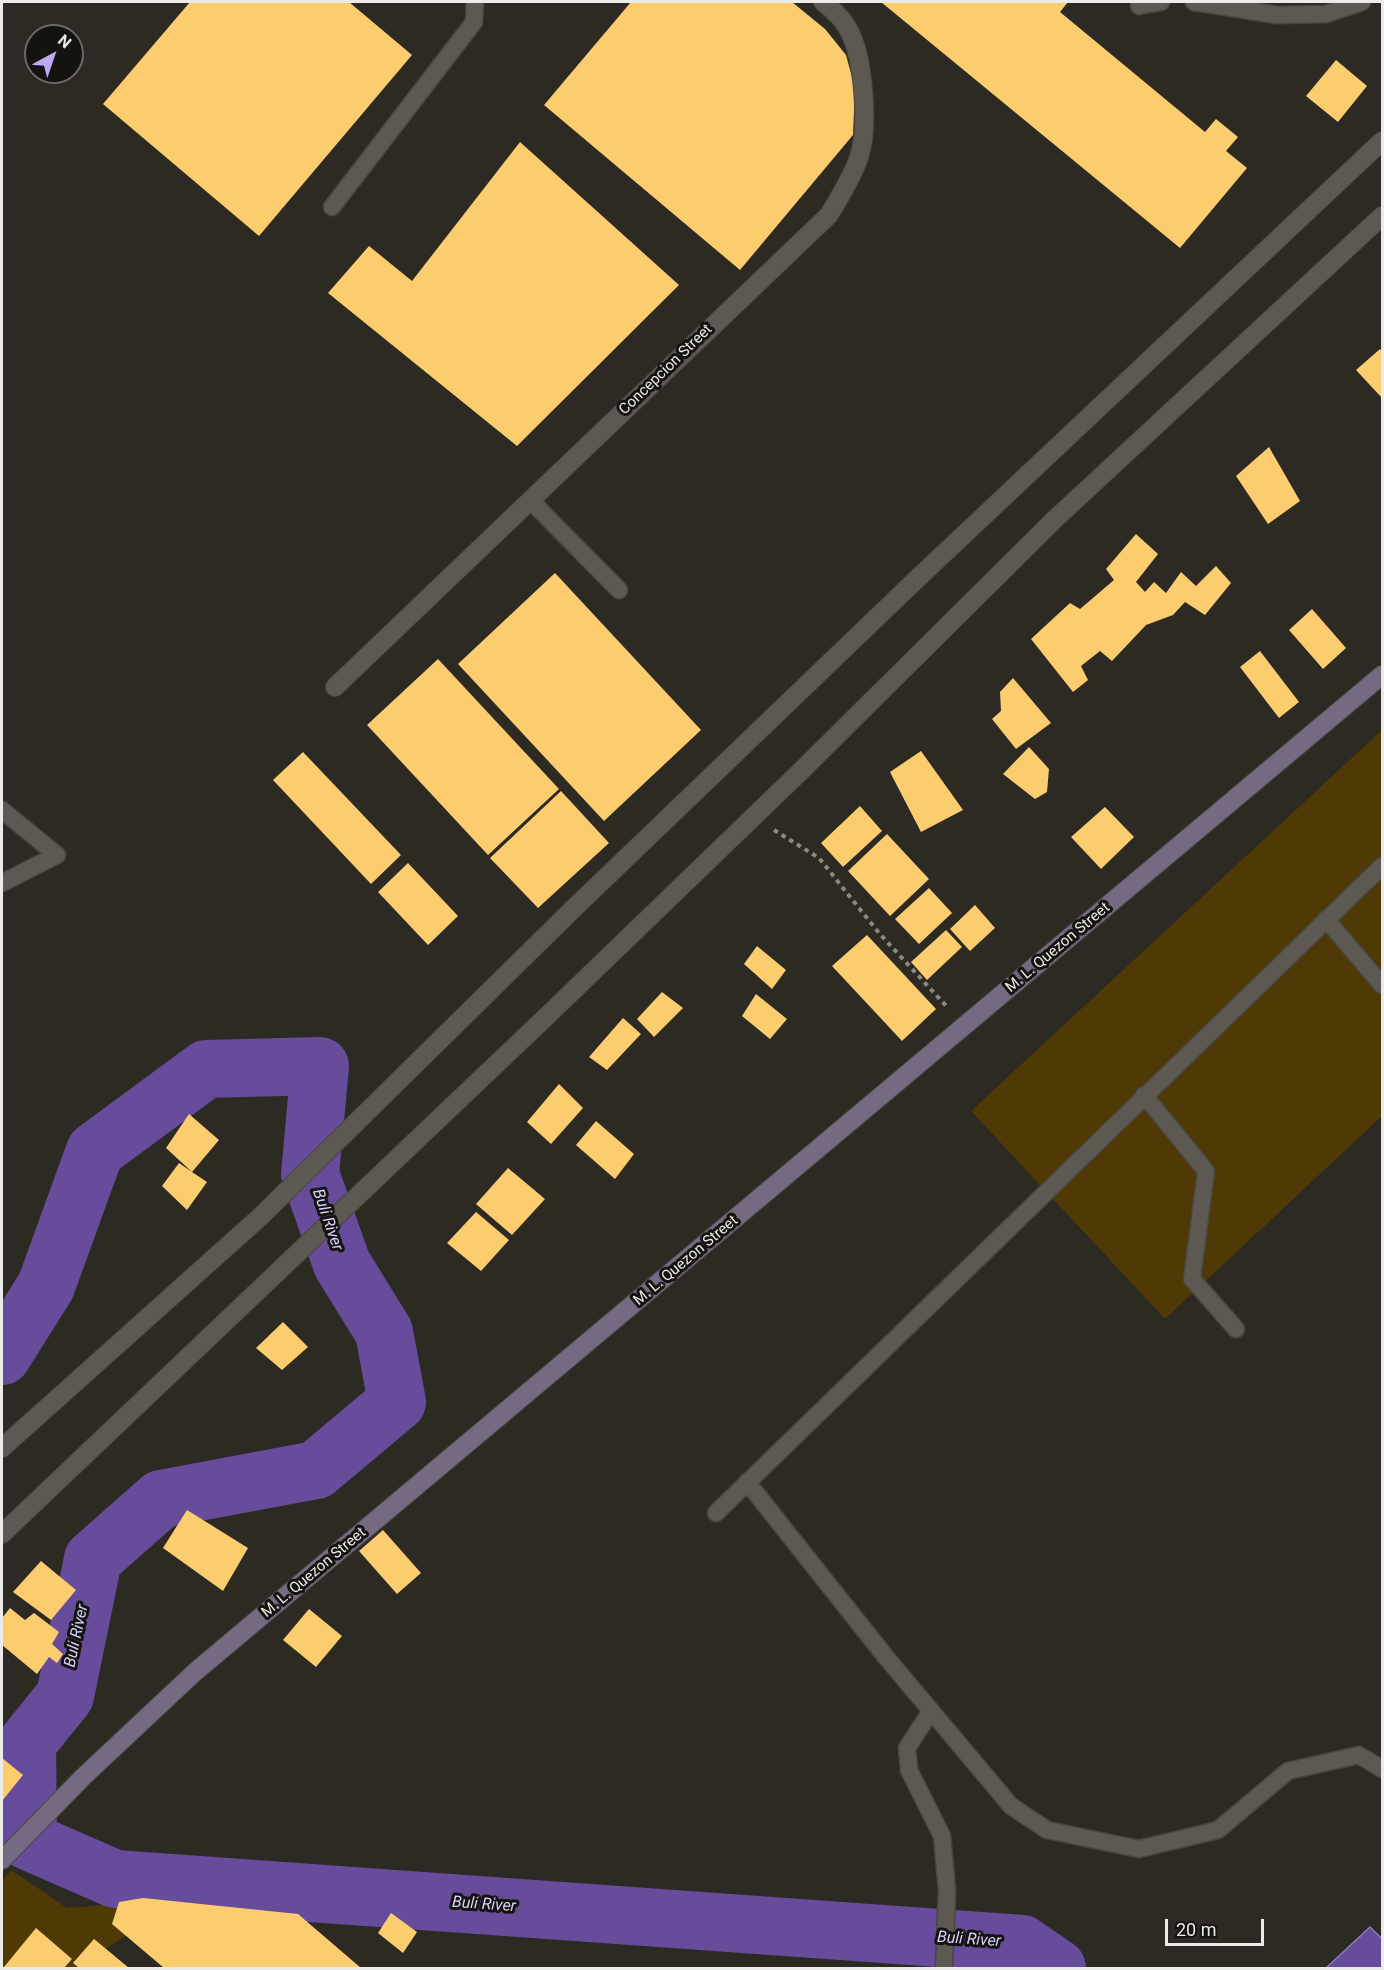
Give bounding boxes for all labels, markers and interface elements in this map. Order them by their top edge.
north arrow [24,24,84,84]
text: N [54,30,75,52]
street label: Concepcion Street [616,321,716,419]
street label: M. L. Quezon Street [1002,899,1114,997]
water label: Buli River [308,1187,346,1253]
street label: M. L. Quezon Street [630,1212,742,1310]
street label: M. L. Quezon Street [258,1524,370,1622]
water label: Buli River [61,1603,93,1669]
water label: Buli River [451,1893,517,1917]
scale bar [1168,1907,1267,1945]
text: 20 m [1176,1919,1216,1940]
water label: Buli River [936,1928,1002,1952]

